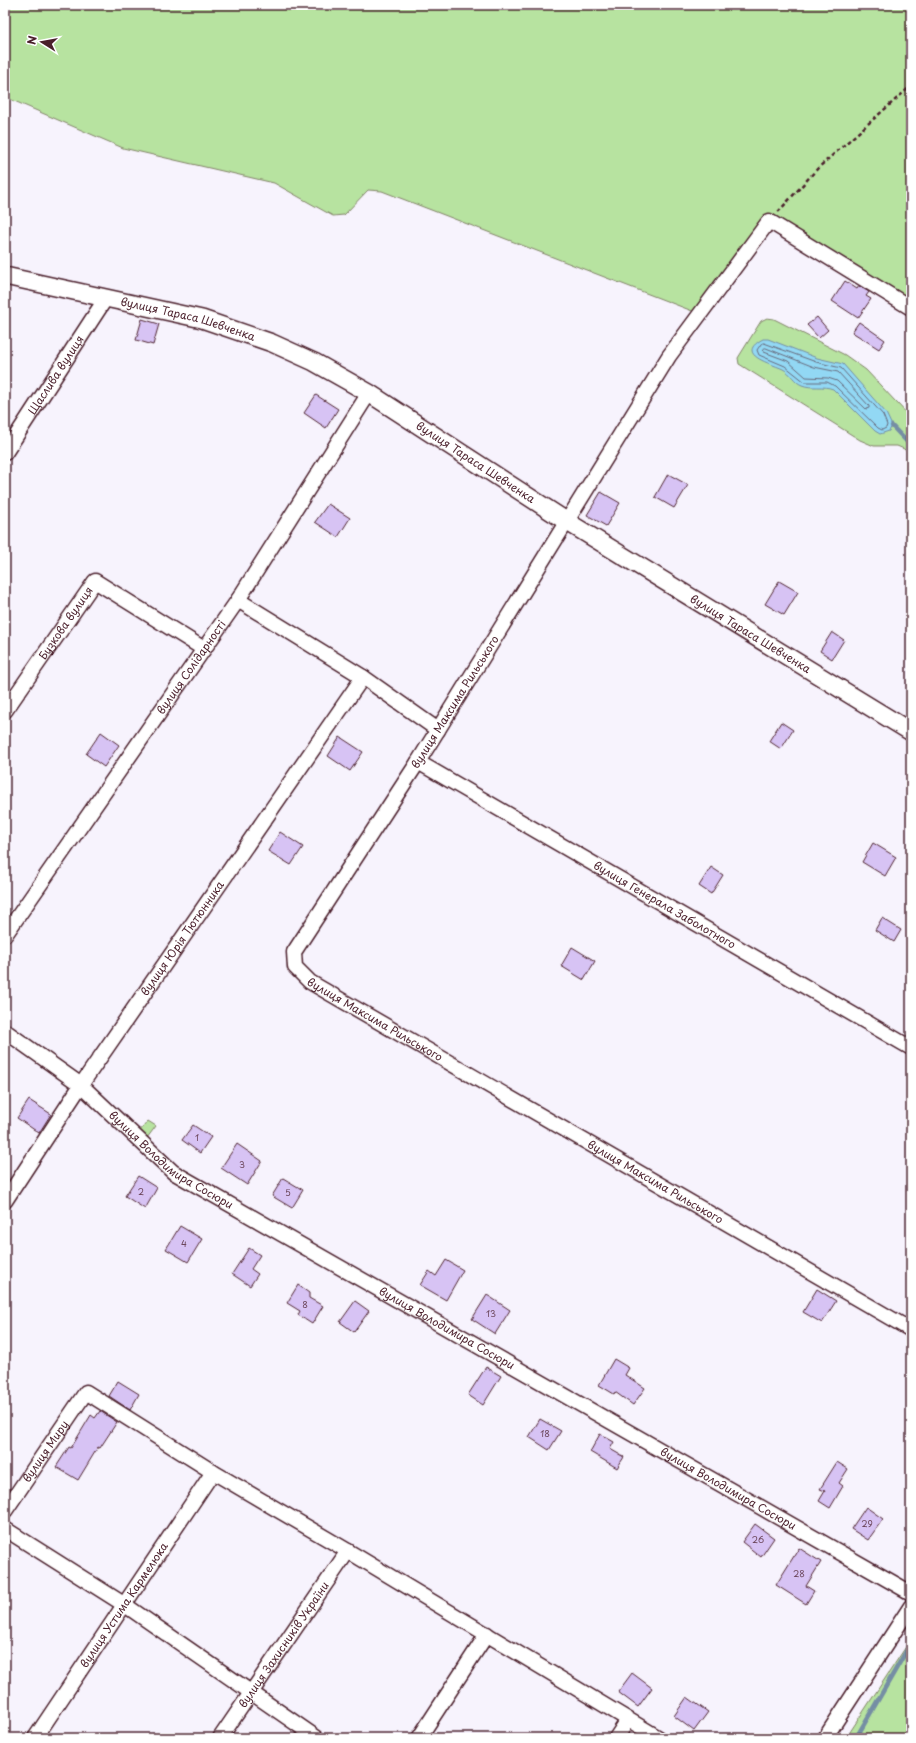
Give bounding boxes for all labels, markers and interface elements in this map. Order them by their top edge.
north arrow [22,22,62,62]
text: N [23,34,41,46]
street label: вулиця Тараса Шевченка [119,292,258,345]
street label: Щаслива вулиця [23,332,88,418]
street label: вулиця Тараса Шевченка [413,417,539,507]
street label: Бузкова вулиця [34,583,97,663]
street label: вулиця Тараса Шевченка [687,590,815,677]
street label: вулиця Солідарності [152,617,229,718]
street label: вулиця Максима Рильського [407,632,503,772]
street label: вулиця Генерала Заболотного [590,857,739,953]
street label: вулиця Юрія Тютюнника [136,877,228,999]
street label: вулиця Максима Рильського [304,973,446,1065]
street label: вулиця Володимира Сосюри [105,1106,237,1213]
house number: 1 [195,1130,199,1144]
street label: вулиця Максима Рильського [584,1135,727,1228]
house number: 3 [239,1157,245,1171]
house number: 2 [138,1184,144,1198]
house number: 5 [285,1185,291,1199]
house number: 4 [181,1236,187,1250]
street label: вулиця Володимира Сосюри [376,1282,518,1373]
house number: 8 [302,1297,308,1311]
house number: 13 [486,1306,496,1320]
street label: вулиця Миру [18,1417,72,1486]
house number: 18 [540,1426,550,1440]
street label: вулиця Володимира Сосюри [657,1443,799,1534]
house number: 29 [861,1516,873,1530]
house number: 26 [752,1532,764,1546]
street label: вулиця Устима Кармелюка [75,1539,172,1671]
house number: 28 [793,1566,805,1580]
street label: вулиця Захисників України [234,1578,333,1711]

